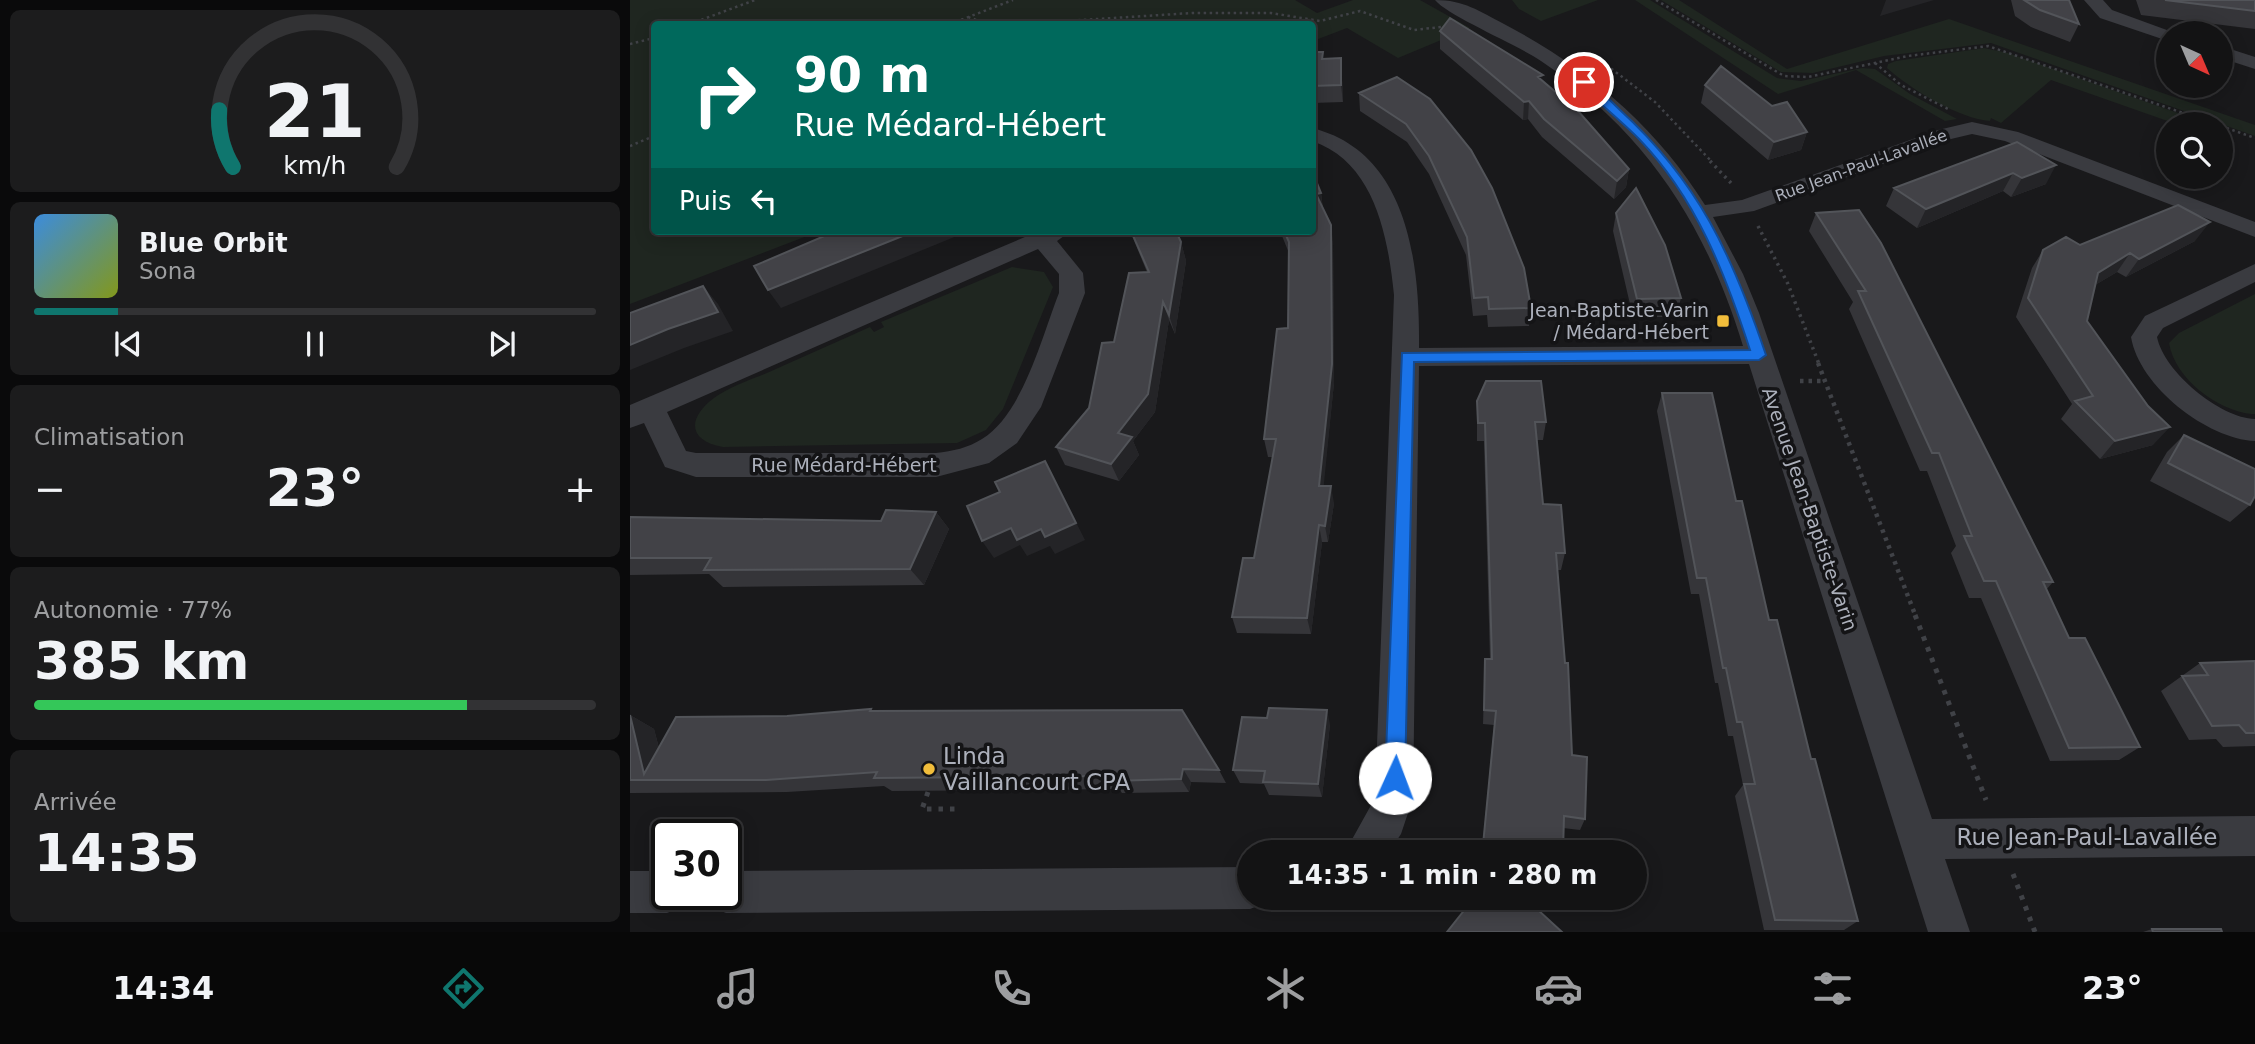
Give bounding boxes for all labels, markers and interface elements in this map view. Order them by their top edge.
north arrow [2156,21,2233,98]
map controls [2156,21,2233,189]
text: 90 m [794,47,930,104]
icon: right [679,49,770,140]
pin [1554,52,1614,112]
icon: arrive [1565,63,1603,101]
text: 21 [264,69,366,154]
text: Rue Médard-Hébert [794,106,1106,144]
button: search [2156,112,2233,189]
street label: Rue Jean-Paul-Lavallée [1773,126,1950,205]
text: km/h [283,151,347,180]
icon: left [745,182,783,220]
text: Puis [679,186,731,216]
text: Blue Orbit [139,228,288,258]
text: Sona [139,258,196,284]
place label: Jean-Baptiste-Varin / Médard-Hébert [1528,299,1709,343]
marker: Jean-Baptiste-Varin / Médard-Hébert [1715,313,1731,329]
icon: previous [109,325,147,363]
icon: pause [296,325,334,363]
icon: next [483,325,521,363]
street label: Avenue Jean-Baptiste-Varin [1758,384,1862,634]
text: Climatisation [34,424,185,450]
street label: Rue Médard-Hébert [751,454,937,476]
text: 23° [266,458,364,518]
text: − [34,467,66,511]
text: + [564,467,596,511]
text: Autonomie · 77% [34,597,232,623]
text: 385 km [34,631,249,691]
position arrow [1358,741,1432,815]
place label: Linda Vaillancourt CPA [943,743,1130,795]
marker: Linda Vaillancourt CPA [921,761,937,777]
text: Arrivée [34,789,117,815]
speed limit sign: 30 [651,819,742,910]
text: 14:35 [34,823,200,883]
street label: Rue Jean-Paul-Lavallée [1957,824,2217,850]
text: 14:35 · 1 min · 280 m [1287,860,1597,890]
icon: directions [439,964,488,1013]
icon: music [713,964,762,1013]
icon: phone [987,964,1036,1013]
icon: climate [1261,964,1310,1013]
icon: car [1534,964,1583,1013]
icon: filters [1808,964,1857,1013]
text: 14:34 [112,969,214,1007]
text: 23° [2082,969,2142,1007]

